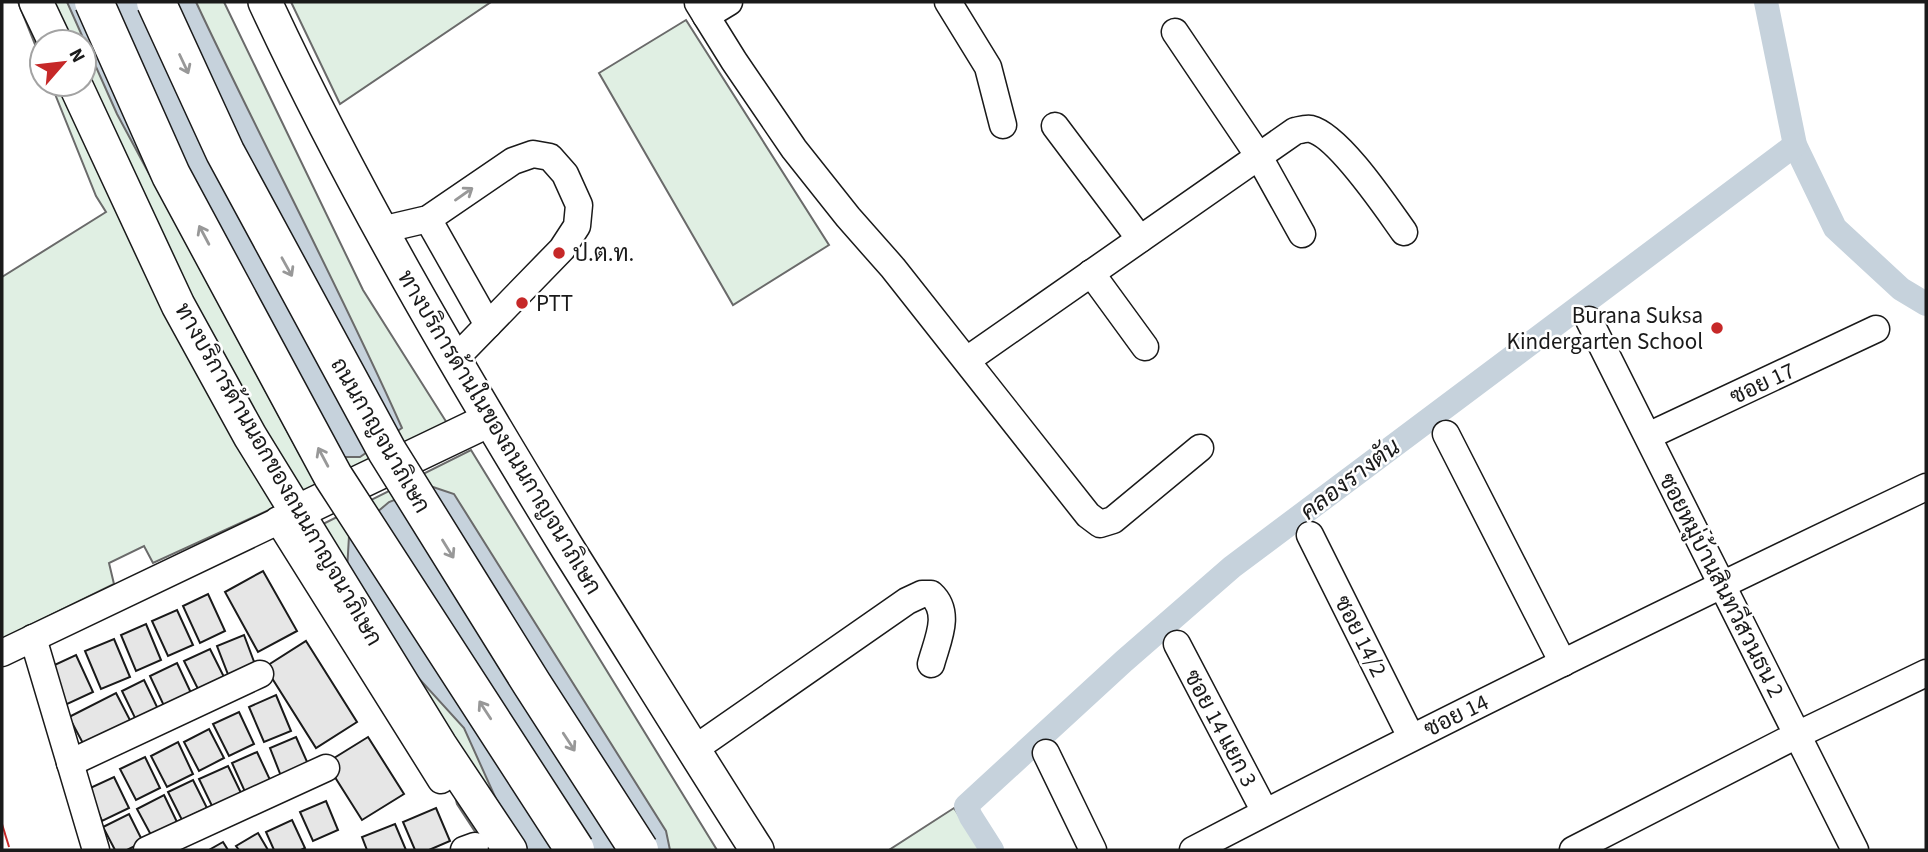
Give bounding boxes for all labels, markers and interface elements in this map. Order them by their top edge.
north arrow [28,28,98,98]
text: N [62,44,92,68]
one-way arrow [178,53,191,74]
one-way arrow [454,187,473,201]
one-way arrow [196,225,210,246]
place label: ป.ต.ท. [573,237,634,270]
marker: ป.ต.ท. [551,245,567,261]
one-way arrow [280,256,294,276]
street label: ทางบริการด้านในของถนนกาญจนาภิเษก [389,264,610,601]
place label: PTT [536,287,573,320]
marker: PTT [514,295,530,311]
street label: ทางบริการด้านนอกของถนนกาญจนาภิเษก [166,296,391,652]
place label: Burana Suksa Kindergarten School [1507,299,1703,358]
marker: Burana Suksa Kindergarten School [1709,320,1725,336]
street label: ถนนกาญจนาภิเษก [323,351,439,519]
street label: ซอย 17 [1724,354,1800,413]
water label: คลองรางตัน [1293,430,1408,529]
one-way arrow [315,447,329,468]
street label: ซอยหมู่บ้านสินทวีสวนธน 2 [1651,467,1793,703]
one-way arrow [441,539,456,558]
street label: ซอย 14/2 [1326,590,1395,683]
street label: ซอย 14 แยก 3 [1176,664,1265,793]
street label: ซอย 14 [1418,686,1494,745]
one-way arrow [478,701,492,721]
one-way arrow [563,731,577,751]

